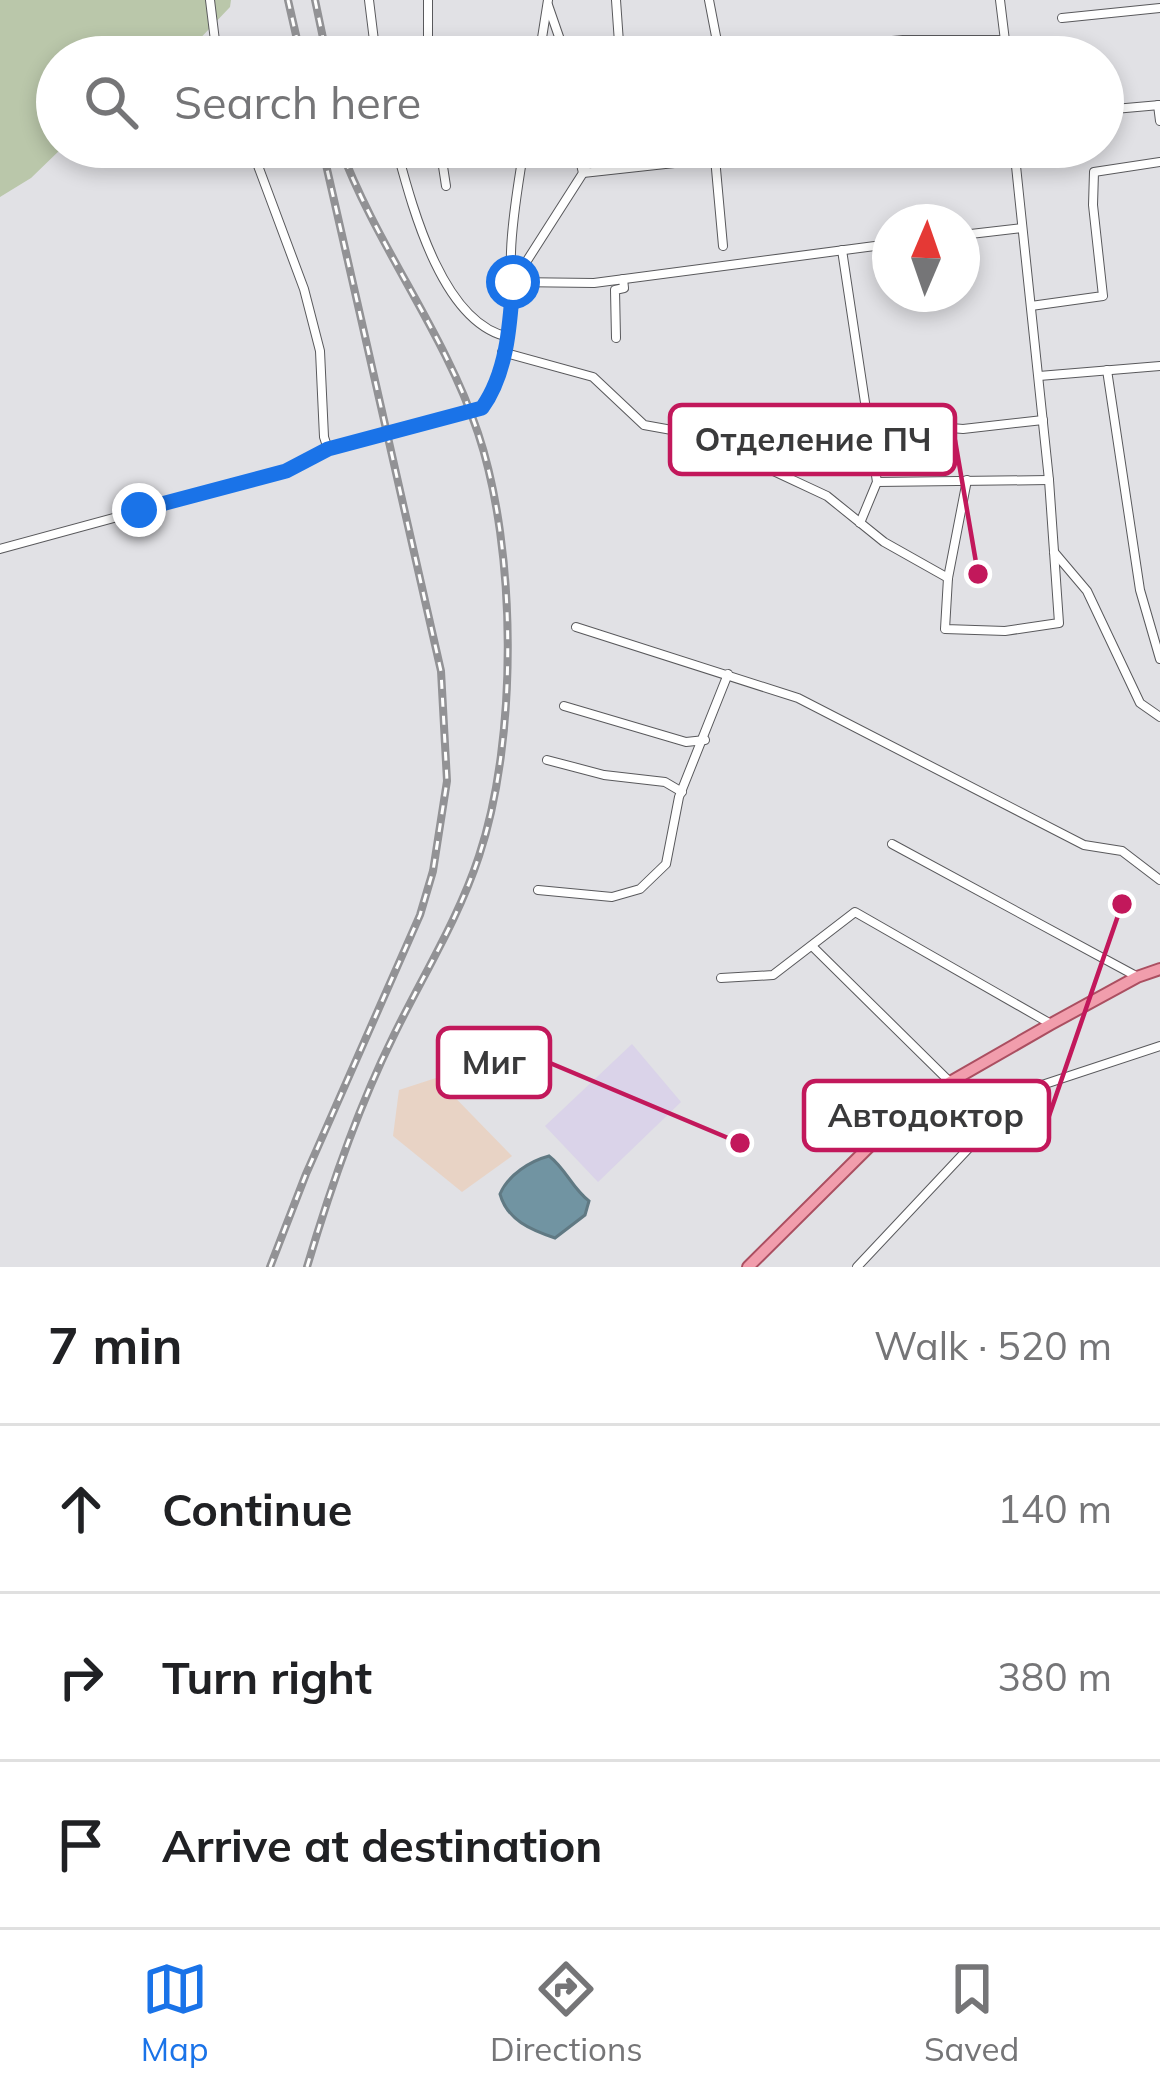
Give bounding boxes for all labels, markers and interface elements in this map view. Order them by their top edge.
search box [36,36,1124,168]
icon: search [78,69,144,135]
text: Search here [174,74,421,130]
north arrow [872,204,980,312]
route start [486,255,540,309]
callout: Отделение ПЧ [670,405,955,474]
text: Отделение ПЧ [695,418,931,459]
route end [112,483,166,537]
callout: Миг [438,1028,550,1097]
text: Миг [462,1041,526,1082]
callout: Автодоктор [804,1081,1049,1150]
text: Автодоктор [828,1094,1024,1135]
text: 7 min [48,1313,183,1377]
text: Walk · 520 m [874,1321,1112,1370]
icon: ahead [48,1476,114,1542]
text: Continue [162,1481,352,1537]
text: 140 m [997,1484,1112,1533]
icon: right [48,1644,114,1710]
text: Turn right [162,1649,372,1705]
text: 380 m [997,1652,1112,1701]
icon: arrive [48,1812,114,1878]
text: Arrive at destination [162,1817,602,1873]
tab: Map [141,1956,209,2069]
tab: Directions [490,1956,643,2069]
tab: Saved [924,1956,1019,2069]

